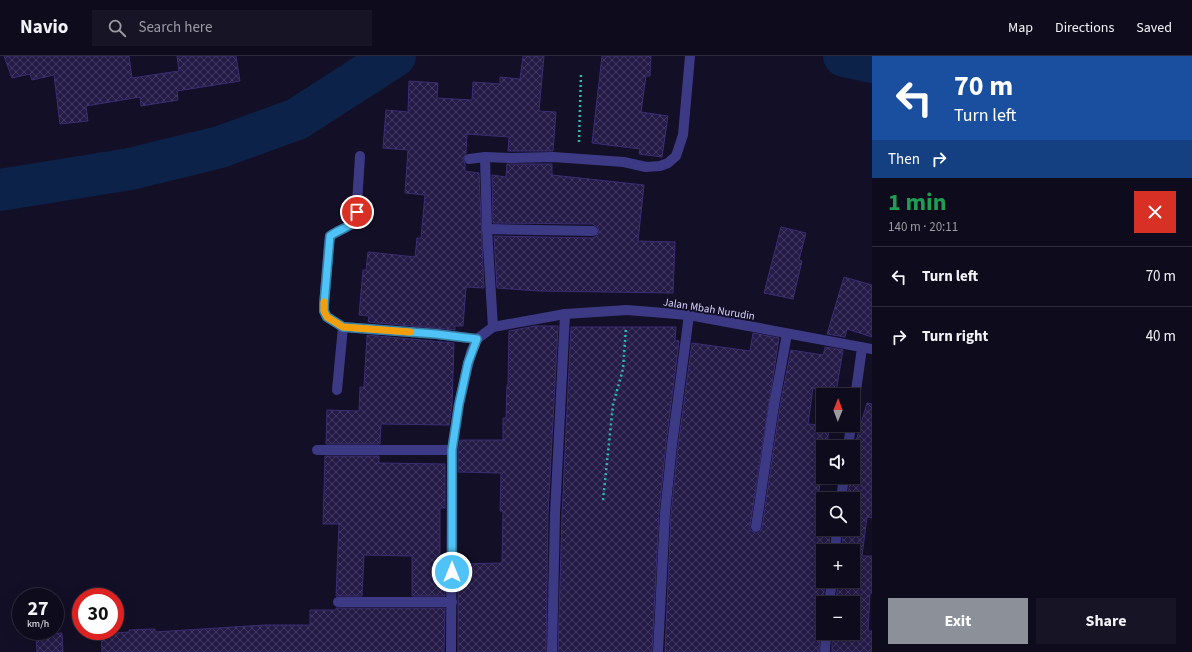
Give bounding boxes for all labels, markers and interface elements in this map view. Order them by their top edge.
search box [92,10,372,46]
text: Navio [20,14,68,41]
icon: search [106,17,128,39]
text: Search here [138,17,212,38]
text: Map [1008,18,1033,38]
text: Directions [1055,18,1114,38]
text: Saved [1136,18,1172,38]
text: 70 m [954,66,1013,106]
icon: left [888,72,940,124]
text: Turn left [954,103,1016,128]
icon: right [928,148,950,170]
text: Then [888,149,920,170]
text: 1 min [888,185,946,220]
button: close [1134,191,1176,233]
pin [340,195,374,229]
icon: arrive [346,201,368,223]
text: 140 m · 20:11 [888,218,958,236]
icon: left [888,266,910,288]
text: Turn left [922,266,978,287]
text: 70 m [1146,266,1176,287]
street label: Jalan Mbah Nurudin [662,294,756,324]
icon: right [888,326,910,348]
text: Turn right [922,326,988,347]
text: 40 m [1146,326,1176,347]
north arrow [816,388,860,432]
map controls [816,388,860,640]
button: sound [816,440,860,484]
button: search [816,492,860,536]
button: + [816,544,860,588]
position arrow [431,551,473,593]
speed limit sign: 30 [72,588,124,640]
text: 27 [27,595,49,623]
button: − [816,596,860,640]
button: Exit [888,598,1028,644]
button: Share [1036,598,1176,644]
text: km/h [27,617,49,631]

